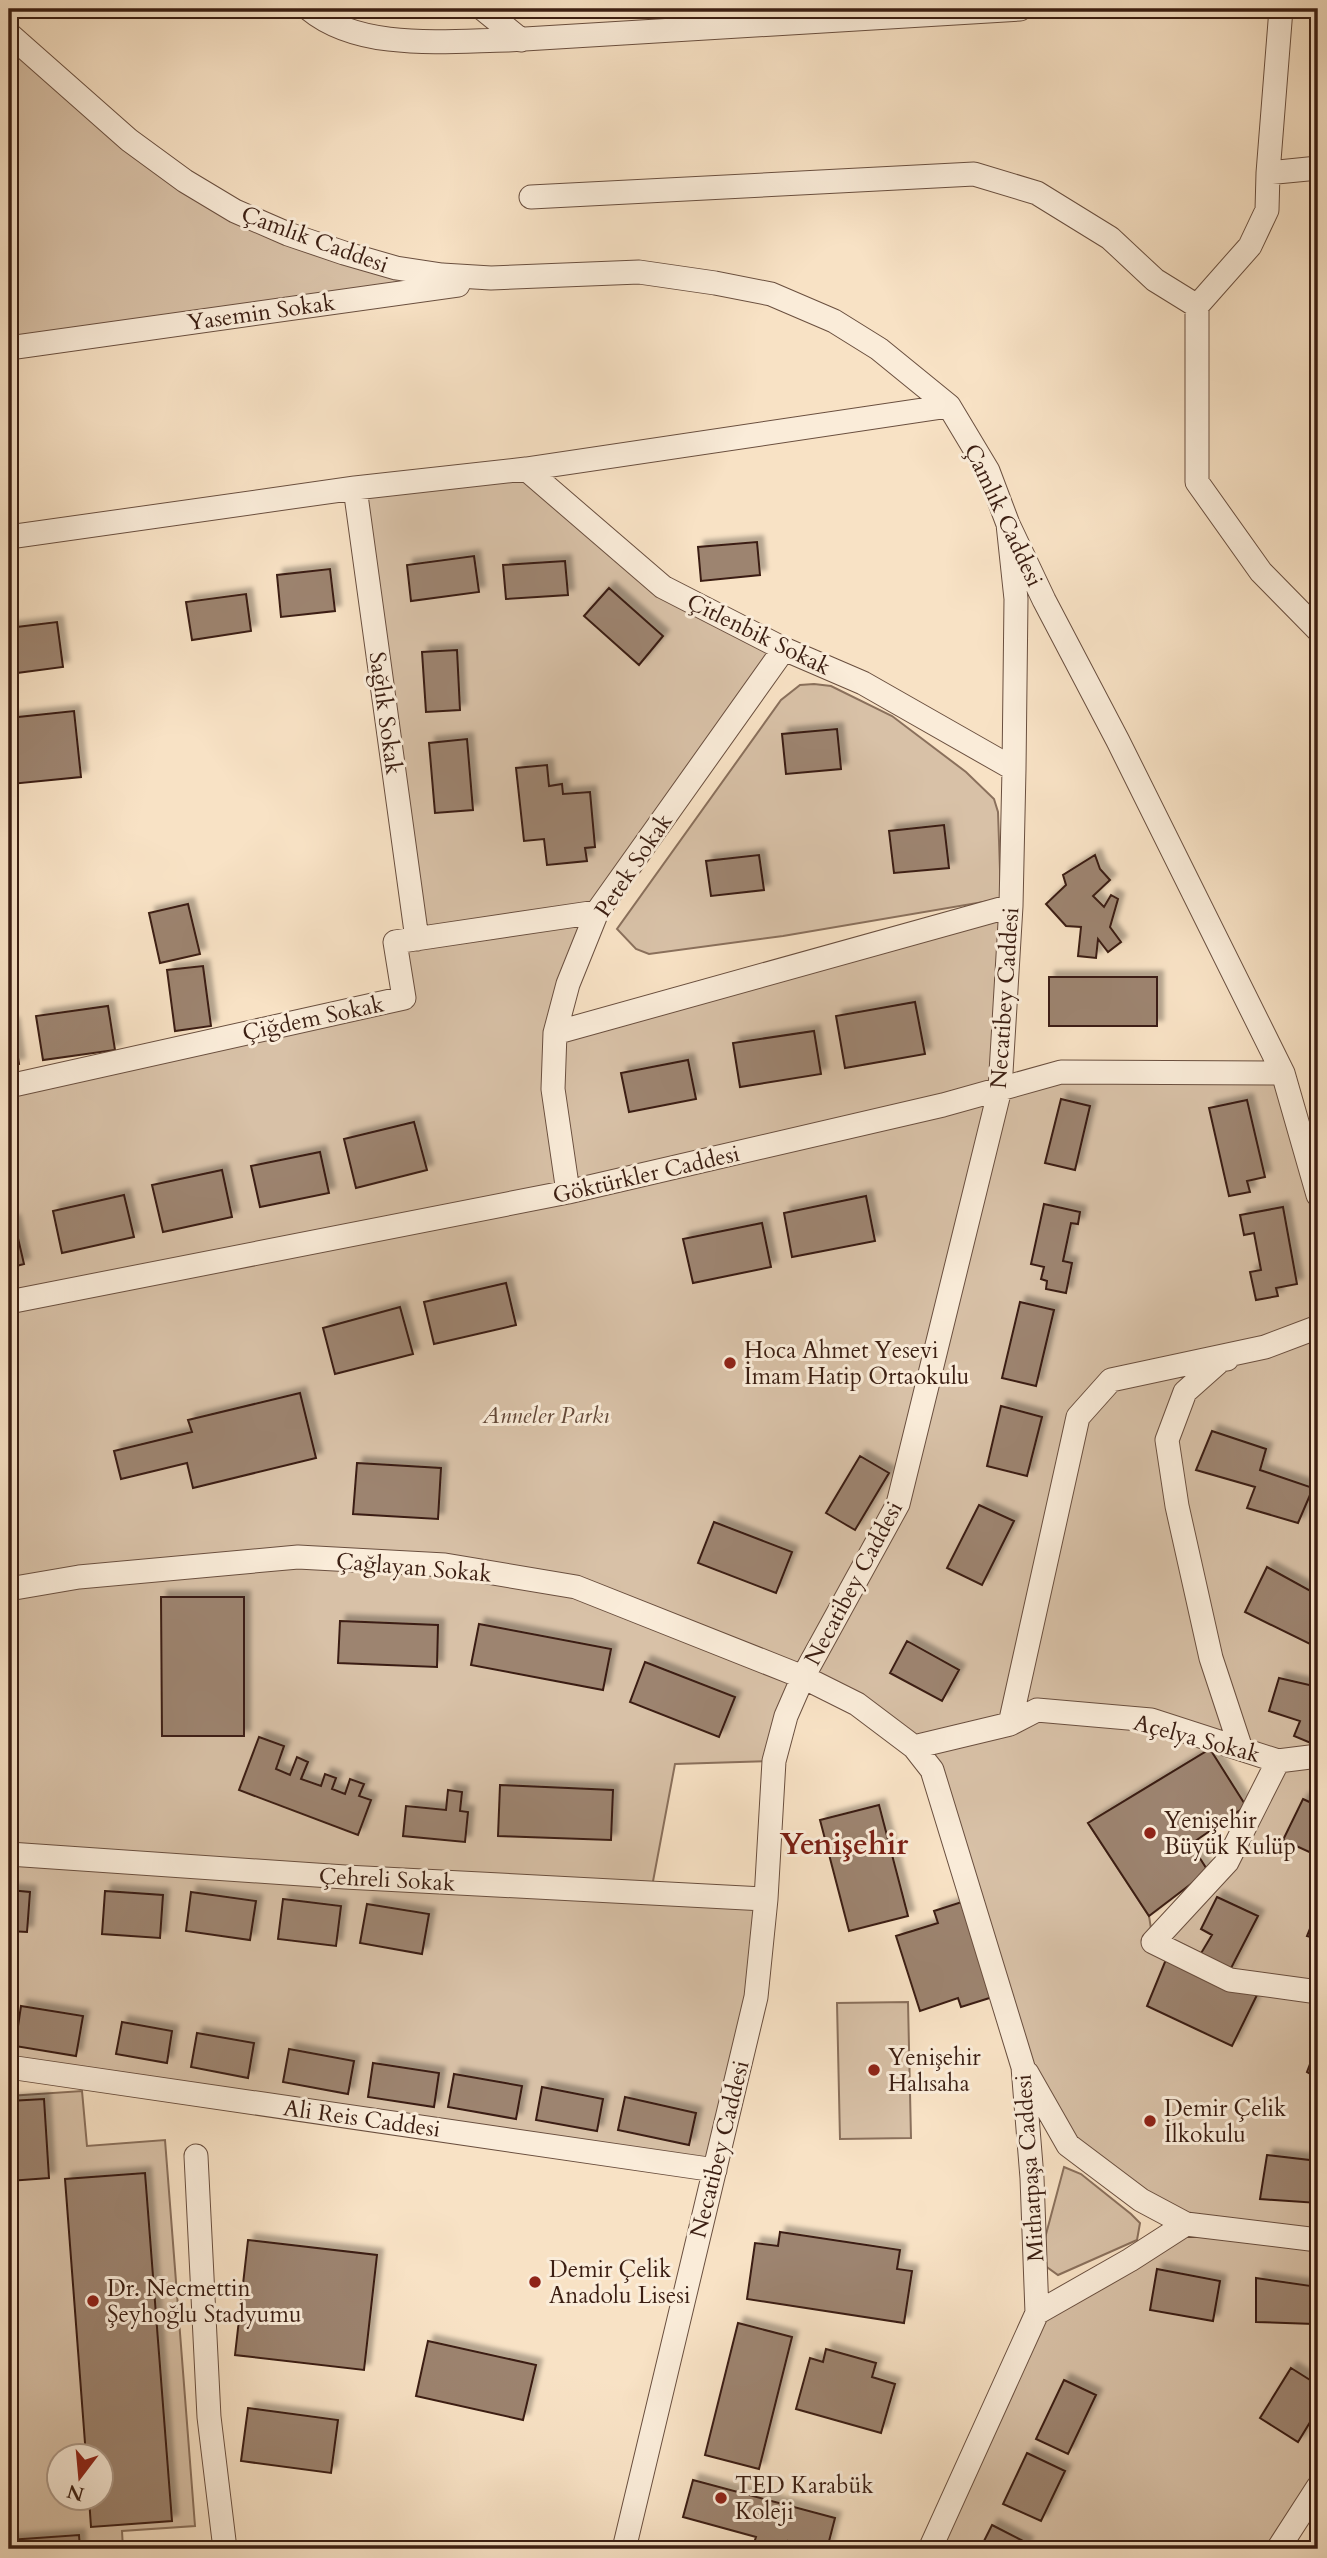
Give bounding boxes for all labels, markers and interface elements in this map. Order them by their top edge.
street label: Çamlık Caddesi [237,198,393,280]
street label: Yasemin Sokak [185,287,338,338]
street label: Çamlık Caddesi [957,439,1050,592]
street label: Çitlenbik Sokak [682,586,837,683]
street label: Sağlık Sokak [362,650,410,777]
street label: Petek Sokak [587,807,680,923]
street label: Necatibey Caddesi [983,906,1026,1090]
street label: Çiğdem Sokak [240,988,387,1049]
street label: Göktürkler Caddesi [550,1138,743,1211]
place label: Hoca Ahmet Yesevi İmam Hatip Ortaokulu [744,1335,970,1392]
marker: Hoca Ahmet Yesevi İmam Hatip Ortaokulu [722,1355,738,1371]
park label: Anneler Parkı [482,1400,609,1431]
street label: Necatibey Caddesi [797,1496,910,1671]
street label: Çağlayan Sokak [335,1545,494,1590]
street label: Açelya Sokak [1130,1707,1264,1770]
place label: Yenişehir Büyük Kulüp [1164,1805,1296,1862]
district label: Yenişehir [780,1824,909,1865]
marker: Yenişehir Büyük Kulüp [1142,1825,1158,1841]
street label: Çehreli Sokak [318,1860,457,1899]
place label: Yenişehir Halısaha [888,2042,981,2099]
street label: Necatibey Caddesi [682,2057,757,2241]
marker: Yenişehir Halısaha [866,2062,882,2078]
street label: Mithatpaşa Caddesi [1007,2073,1052,2263]
street label: Ali Reis Caddesi [281,2092,442,2145]
place label: Demir Çelik İlkokulu [1164,2093,1287,2150]
marker: Demir Çelik İlkokulu [1142,2113,1158,2129]
place label: Demir Çelik Anadolu Lisesi [549,2254,690,2311]
place label: Dr. Necmettin Şeyhoğlu Stadyumu [107,2273,302,2330]
marker: Demir Çelik Anadolu Lisesi [527,2274,543,2290]
marker: Dr. Necmettin Şeyhoğlu Stadyumu [85,2293,101,2309]
north arrow [46,2442,116,2512]
place label: TED Karabük Koleji [735,2470,874,2527]
text: N [64,2477,87,2507]
marker: TED Karabük Koleji [713,2490,729,2506]

